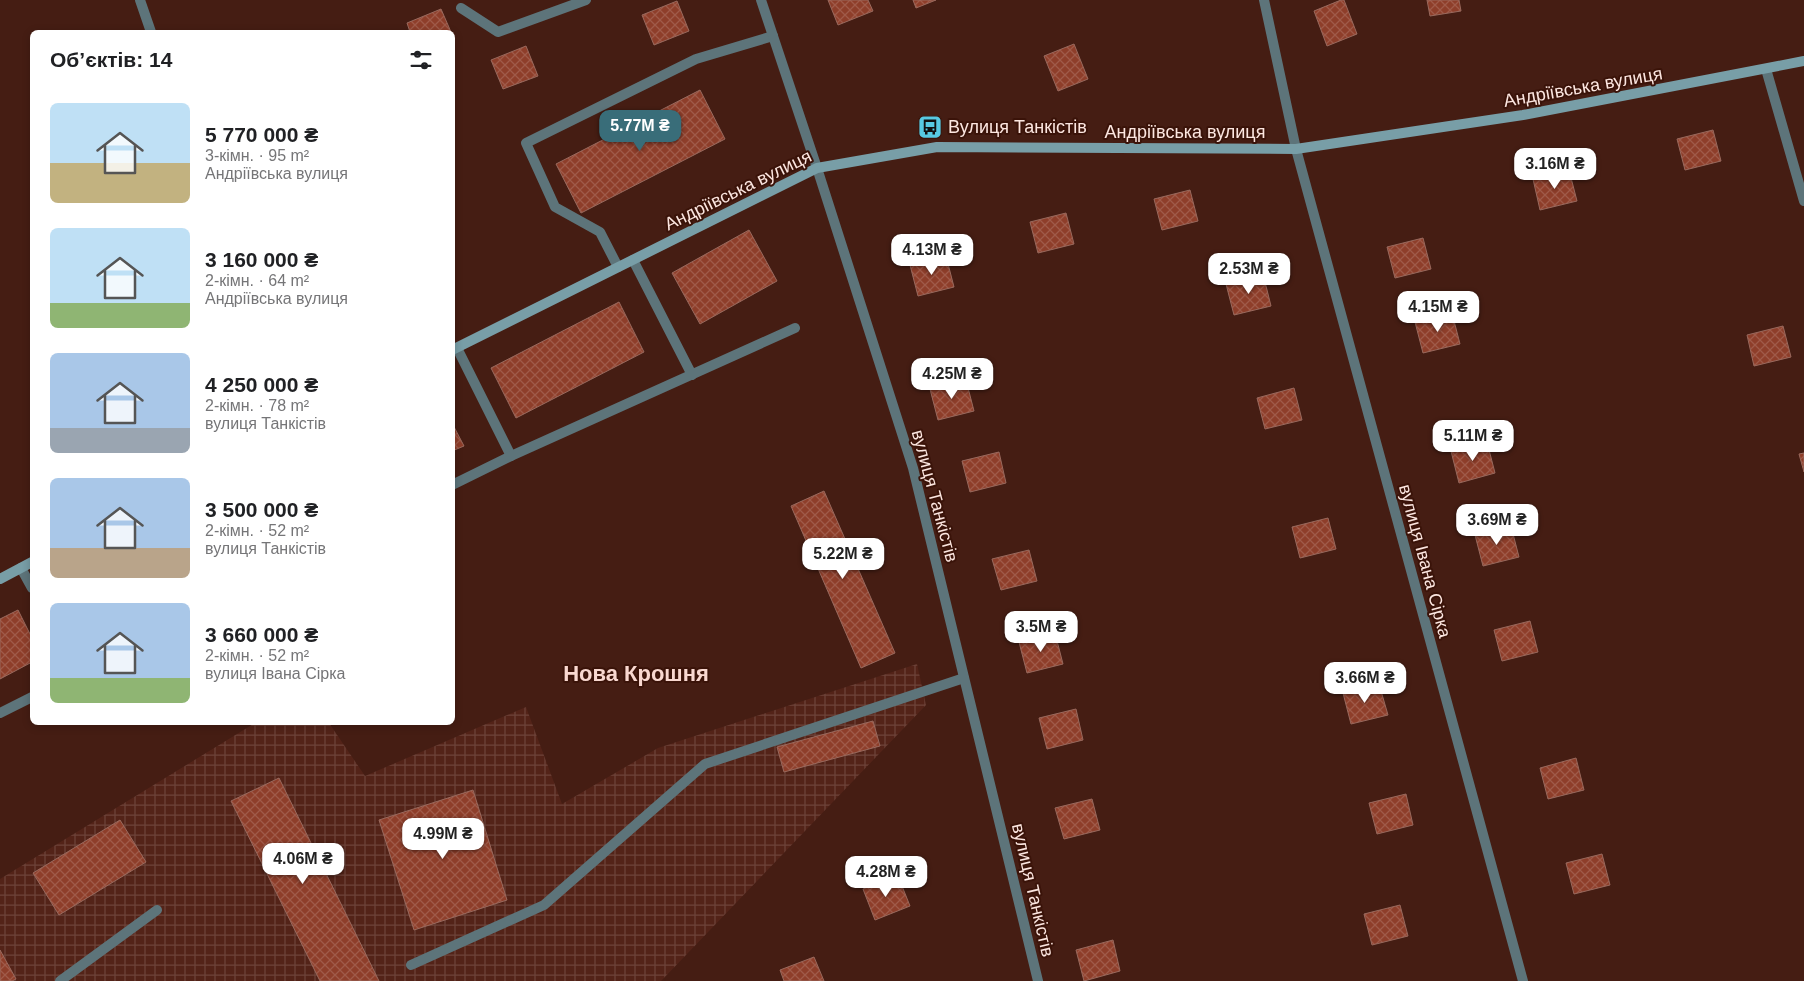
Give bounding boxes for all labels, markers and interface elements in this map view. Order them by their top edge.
icon: filters [407,46,435,74]
text: Об’єктів: 14 [50,48,172,71]
street label: Андріївська вулиця [1502,63,1664,111]
pin: 5.77M ₴ [594,110,686,152]
bus stop icon: Вулиця Танкістів [917,114,943,140]
text: 5.77M ₴ [610,117,670,134]
place label: Вулиця Танкістів [948,117,1087,137]
street label: Андріївська вулиця [1105,122,1265,142]
icon: home [90,123,150,183]
text: 5 770 000 ₴ [205,123,318,146]
street label: Андріївська вулиця [661,146,815,234]
text: 3-кімн. · 95 m² [205,147,309,164]
pin: 3.16M ₴ [1509,148,1601,190]
text: 3.16M ₴ [1525,155,1585,172]
text: Андріївська вулиця [205,165,348,182]
pin: 4.13M ₴ [886,234,978,276]
text: 4.13M ₴ [902,241,962,258]
icon: home [90,248,150,308]
text: 3 160 000 ₴ [205,248,318,271]
pin: 2.53M ₴ [1203,252,1295,295]
text: 2.53M ₴ [1219,260,1279,277]
text: 2-кімн. · 64 m² [205,272,309,289]
text: Андріївська вулиця [205,290,348,307]
pin: 4.15M ₴ [1392,290,1484,333]
text: 4.15M ₴ [1408,298,1468,315]
pin: 4.25M ₴ [906,358,998,400]
text: 4.25M ₴ [922,365,982,382]
icon: home [90,373,150,433]
text: 4 250 000 ₴ [205,373,318,396]
text: 2-кімн. · 78 m² [205,397,309,414]
text: вулиця Танкістів [205,415,326,432]
pin: 5.11M ₴ [1427,420,1519,462]
text: 5.11M ₴ [1444,427,1502,444]
street label: вулиця Танкістів [908,428,962,564]
street label: вулиця Івана Сірка [1395,482,1455,641]
icon: home [90,498,150,558]
text: 3 500 000 ₴ [205,498,318,521]
pin: 3.69M ₴ [1451,504,1543,546]
text: 3.69M ₴ [1467,511,1527,528]
text: 2-кімн. · 52 m² [205,522,309,539]
pin: 5.22M ₴ [797,538,889,580]
text: вулиця Танкістів [205,540,326,557]
text: 5.22M ₴ [813,545,873,562]
pin: 3.5M ₴ [1000,610,1082,653]
text: 3.5M ₴ [1016,618,1066,635]
icon: home [90,623,150,683]
text: 3 660 000 ₴ [205,623,318,646]
text: 2-кімн. · 52 m² [205,647,309,664]
district label: Нова Крошня [563,661,709,686]
pin: 3.66M ₴ [1319,662,1411,704]
text: вулиця Івана Сірка [205,665,345,682]
text: 3.66M ₴ [1335,669,1395,686]
pin: 4.99M ₴ [397,818,489,860]
street label: вулиця Танкістів [1008,821,1058,959]
text: 4.99M ₴ [413,825,473,842]
pin: 4.06M ₴ [257,842,349,885]
text: 4.06M ₴ [273,850,333,867]
pin: 4.28M ₴ [840,856,932,898]
text: 4.28M ₴ [856,863,916,880]

